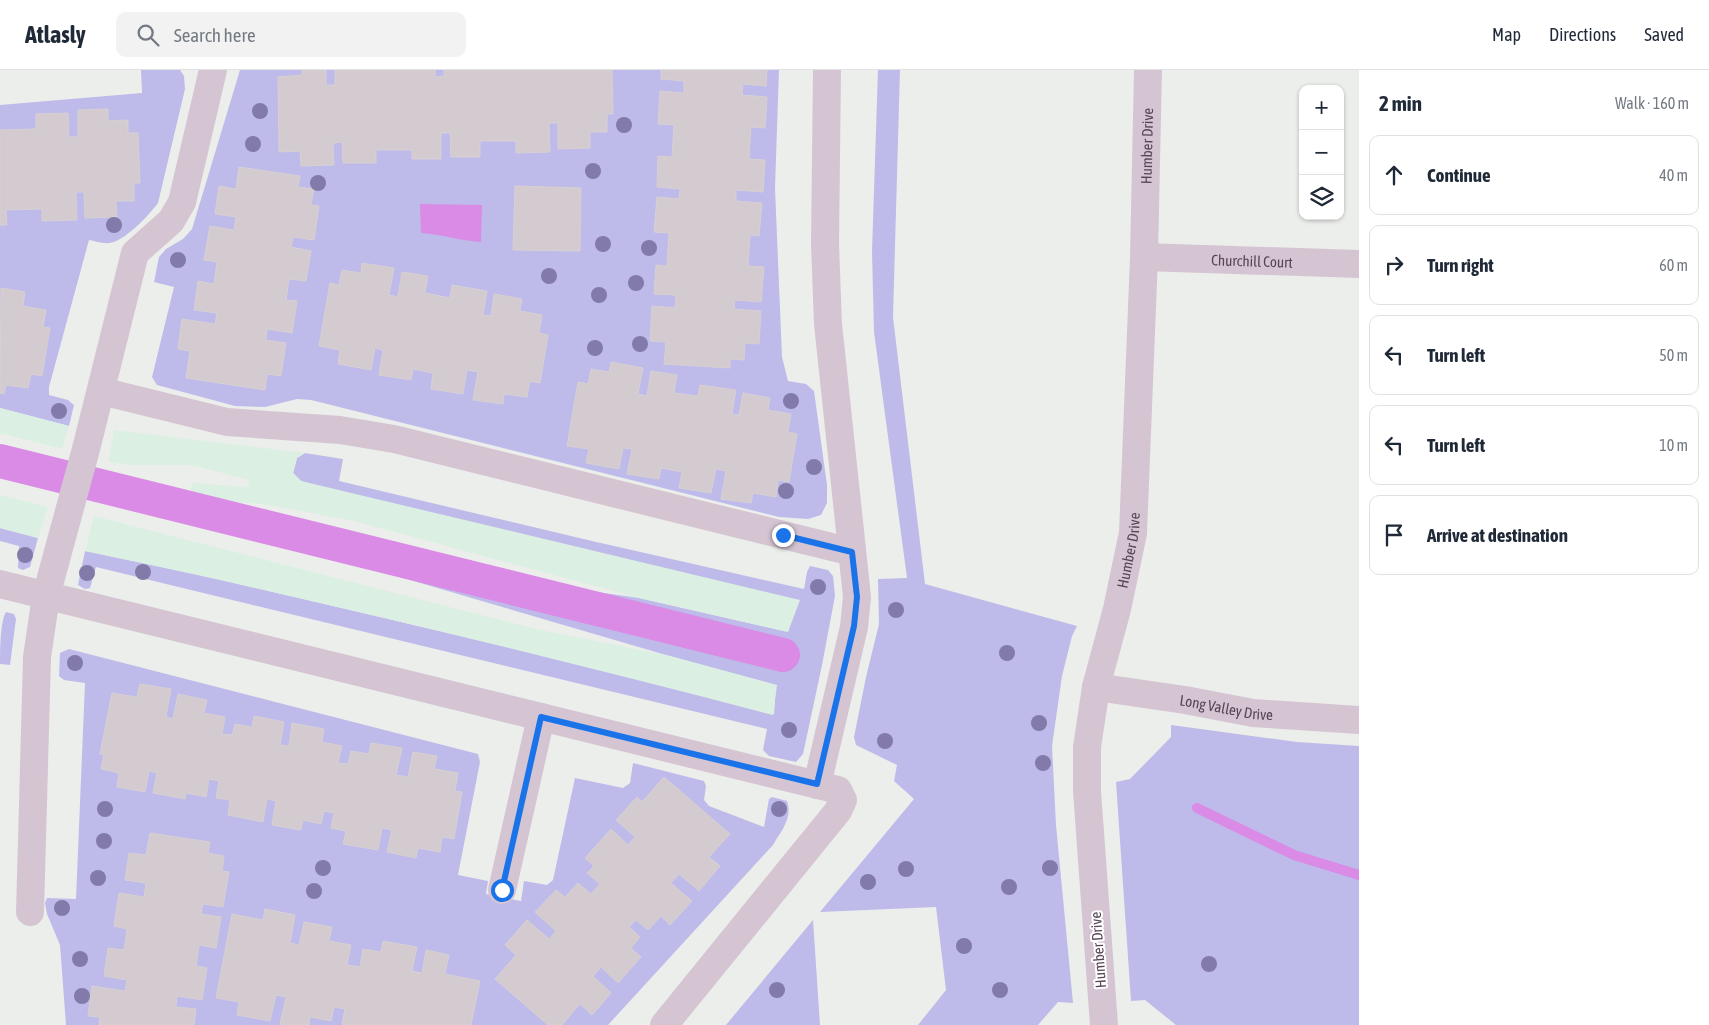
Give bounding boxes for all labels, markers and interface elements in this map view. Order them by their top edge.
search box [116,12,466,57]
text: Atlasly [25,21,86,48]
icon: search [134,21,162,49]
text: Search here [174,24,256,46]
text: Map [1492,24,1521,45]
text: Directions [1549,24,1616,45]
text: Saved [1644,24,1684,45]
map controls [1299,85,1344,220]
button: + [1299,85,1344,130]
text: 2 min [1379,91,1422,115]
text: Walk · 160 m [1615,94,1689,112]
street label: Humber Drive [1137,107,1156,184]
button: − [1299,130,1344,175]
icon: ahead [1380,161,1408,189]
text: Continue [1427,164,1491,186]
text: 40 m [1659,166,1688,184]
button: layers [1299,175,1344,220]
street label: Churchill Court [1211,251,1293,270]
icon: right [1380,251,1408,279]
text: Turn right [1427,254,1494,276]
text: 60 m [1659,256,1688,274]
icon: left [1380,341,1408,369]
text: Turn left [1427,344,1485,366]
text: 50 m [1659,346,1688,364]
icon: left [1380,431,1408,459]
text: Turn left [1427,434,1485,456]
text: 10 m [1659,436,1688,454]
street label: Humber Drive [1113,512,1142,589]
icon: arrive [1380,521,1408,549]
route end [772,524,795,547]
text: Arrive at destination [1427,524,1568,546]
street label: Long Valley Drive [1179,691,1274,723]
route start [491,879,514,902]
street label: Humber Drive [1087,911,1109,989]

